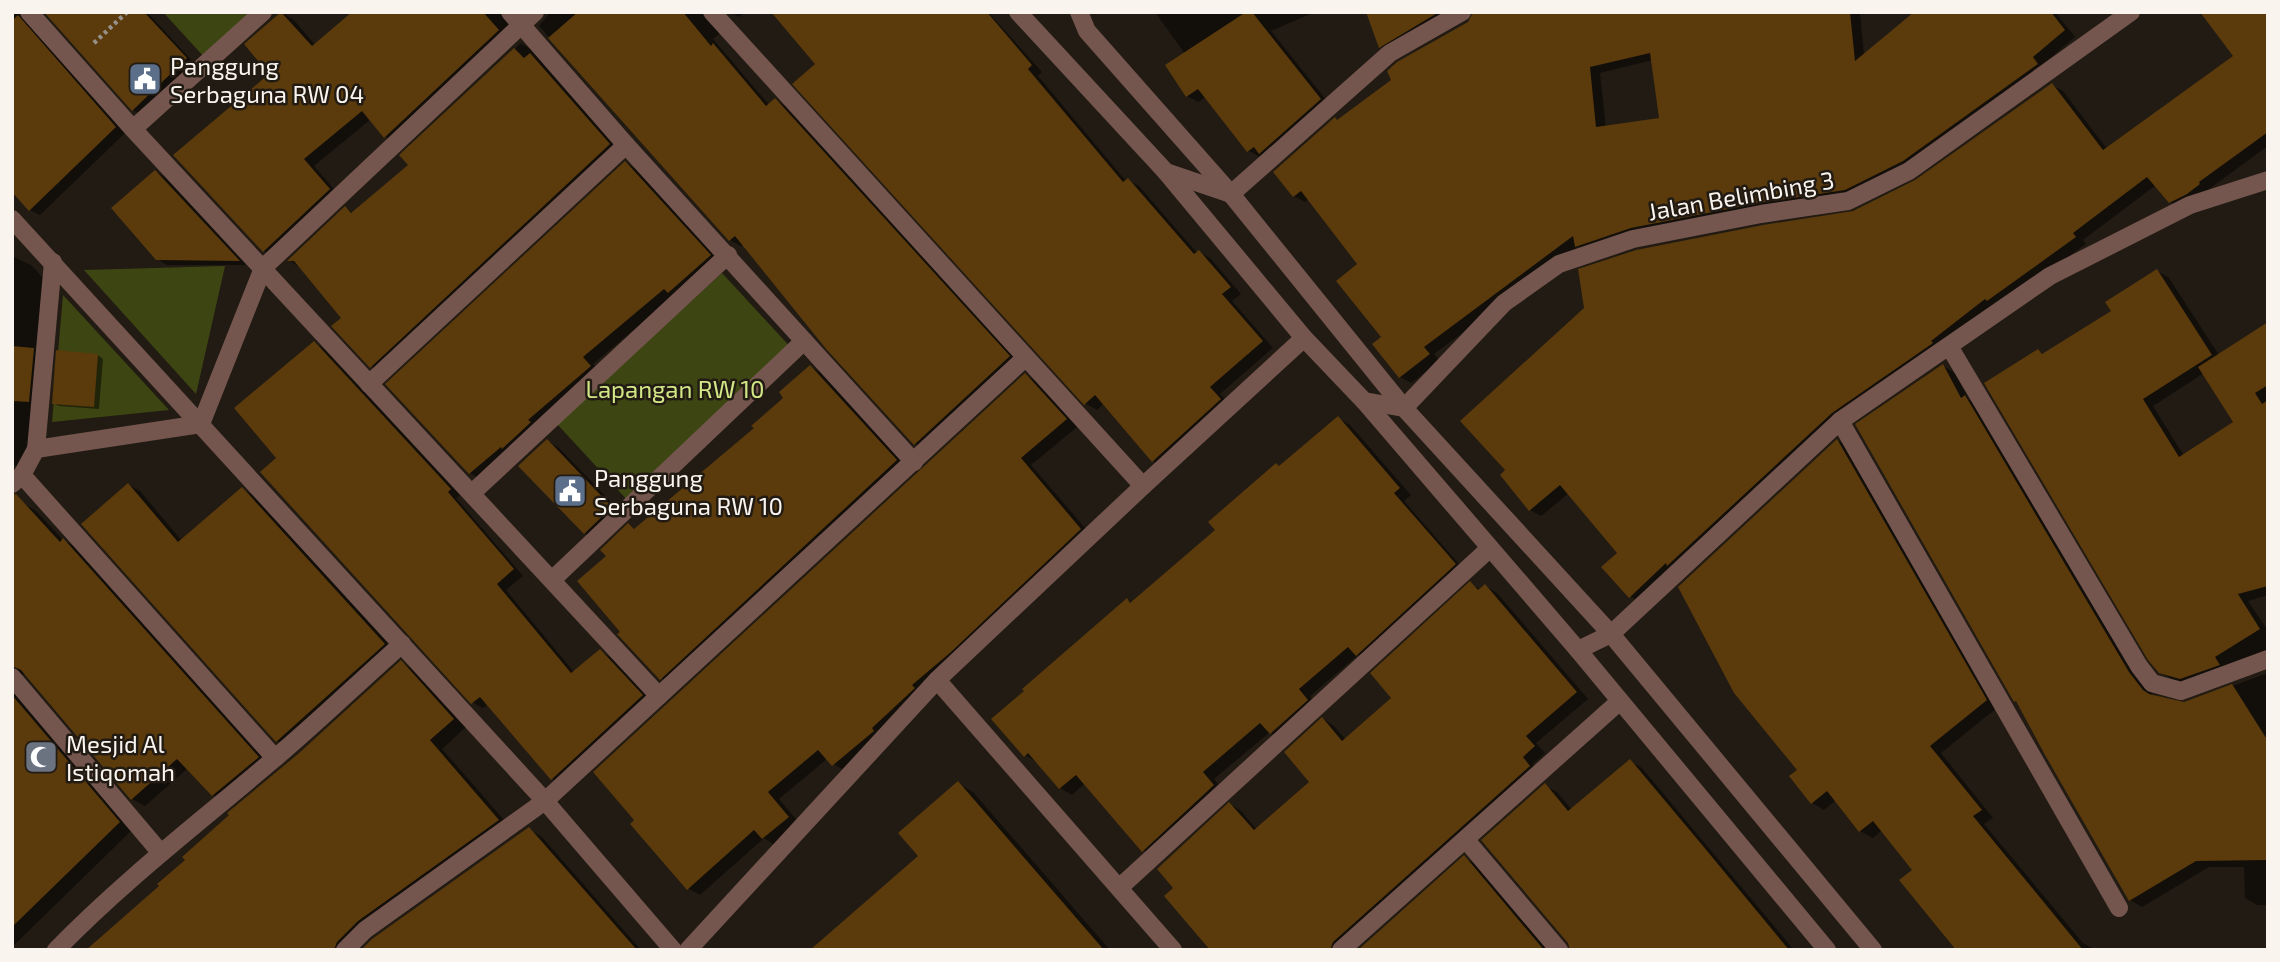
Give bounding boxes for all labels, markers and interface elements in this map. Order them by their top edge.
place label: Panggung Serbaguna RW 04 [170,51,364,108]
public building icon: Panggung Serbaguna RW 04 [126,60,164,98]
street label: Jalan Belimbing 3 [1646,164,1836,226]
park label: Lapangan RW 10 [586,374,764,403]
place label: Panggung Serbaguna RW 10 [594,463,783,520]
public building icon: Panggung Serbaguna RW 10 [551,472,589,510]
place label: Mesjid Al Istiqomah [66,729,175,786]
mosque icon: Mesjid Al Istiqomah [22,738,60,776]

